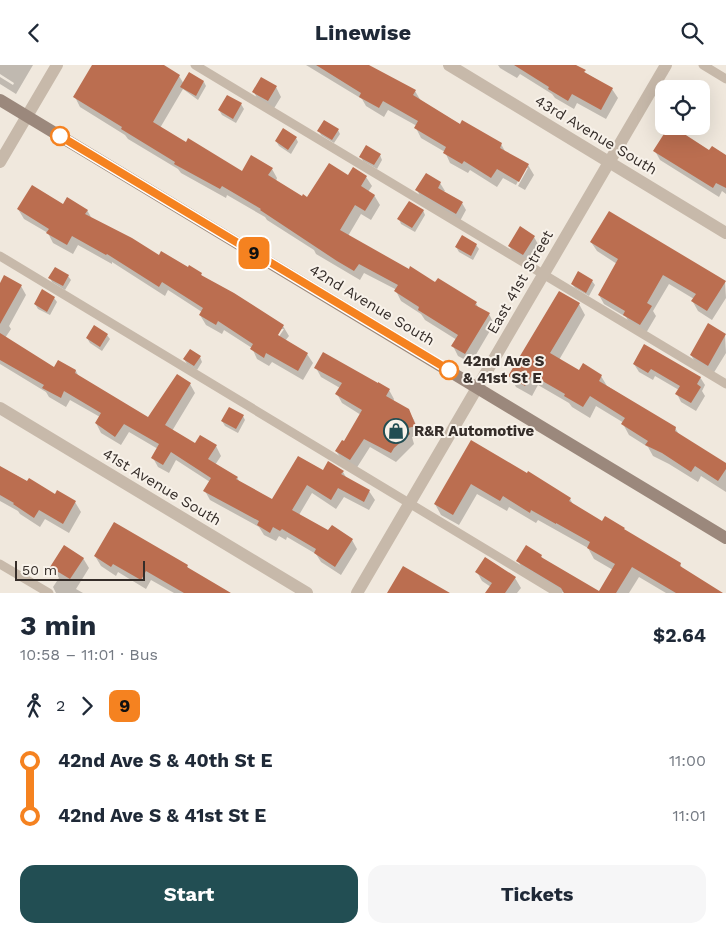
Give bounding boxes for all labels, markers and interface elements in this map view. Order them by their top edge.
icon: back [20,19,48,47]
icon: search [678,19,706,47]
text: Linewise [315,20,411,45]
map controls [655,80,710,135]
button: locate [655,80,710,135]
street label: 43rd Avenue South [532,91,660,179]
unlabelled marker [50,126,70,146]
street label: East 41st Street [483,226,557,337]
line badge: 9 [238,237,270,269]
text: 9 [248,242,260,263]
street label: 42nd Avenue South [306,261,438,349]
place label: 42nd Ave S & 41st St E [463,352,545,387]
marker: 42nd Ave S & 41st St E [439,360,459,380]
shop icon: R&R Automotive [383,418,409,444]
place label: R&R Automotive [414,422,534,440]
street label: 41st Avenue South [99,444,225,530]
scale bar [15,558,145,581]
text: 50 m [22,562,57,578]
text: 3 min [20,609,96,642]
text: $2.64 [653,624,706,647]
text: 10:58 – 11:01 · Bus [20,645,158,664]
icon: walk [20,692,48,720]
icon: forward [73,692,101,720]
text: 9 [119,695,130,716]
text: 2 [56,696,65,715]
text: 42nd Ave S & 40th St E [58,749,273,772]
text: 11:00 [669,751,706,770]
text: 42nd Ave S & 41st St E [58,804,266,827]
text: 11:01 [673,806,706,825]
button: Start [20,865,358,923]
button: Tickets [368,865,706,923]

